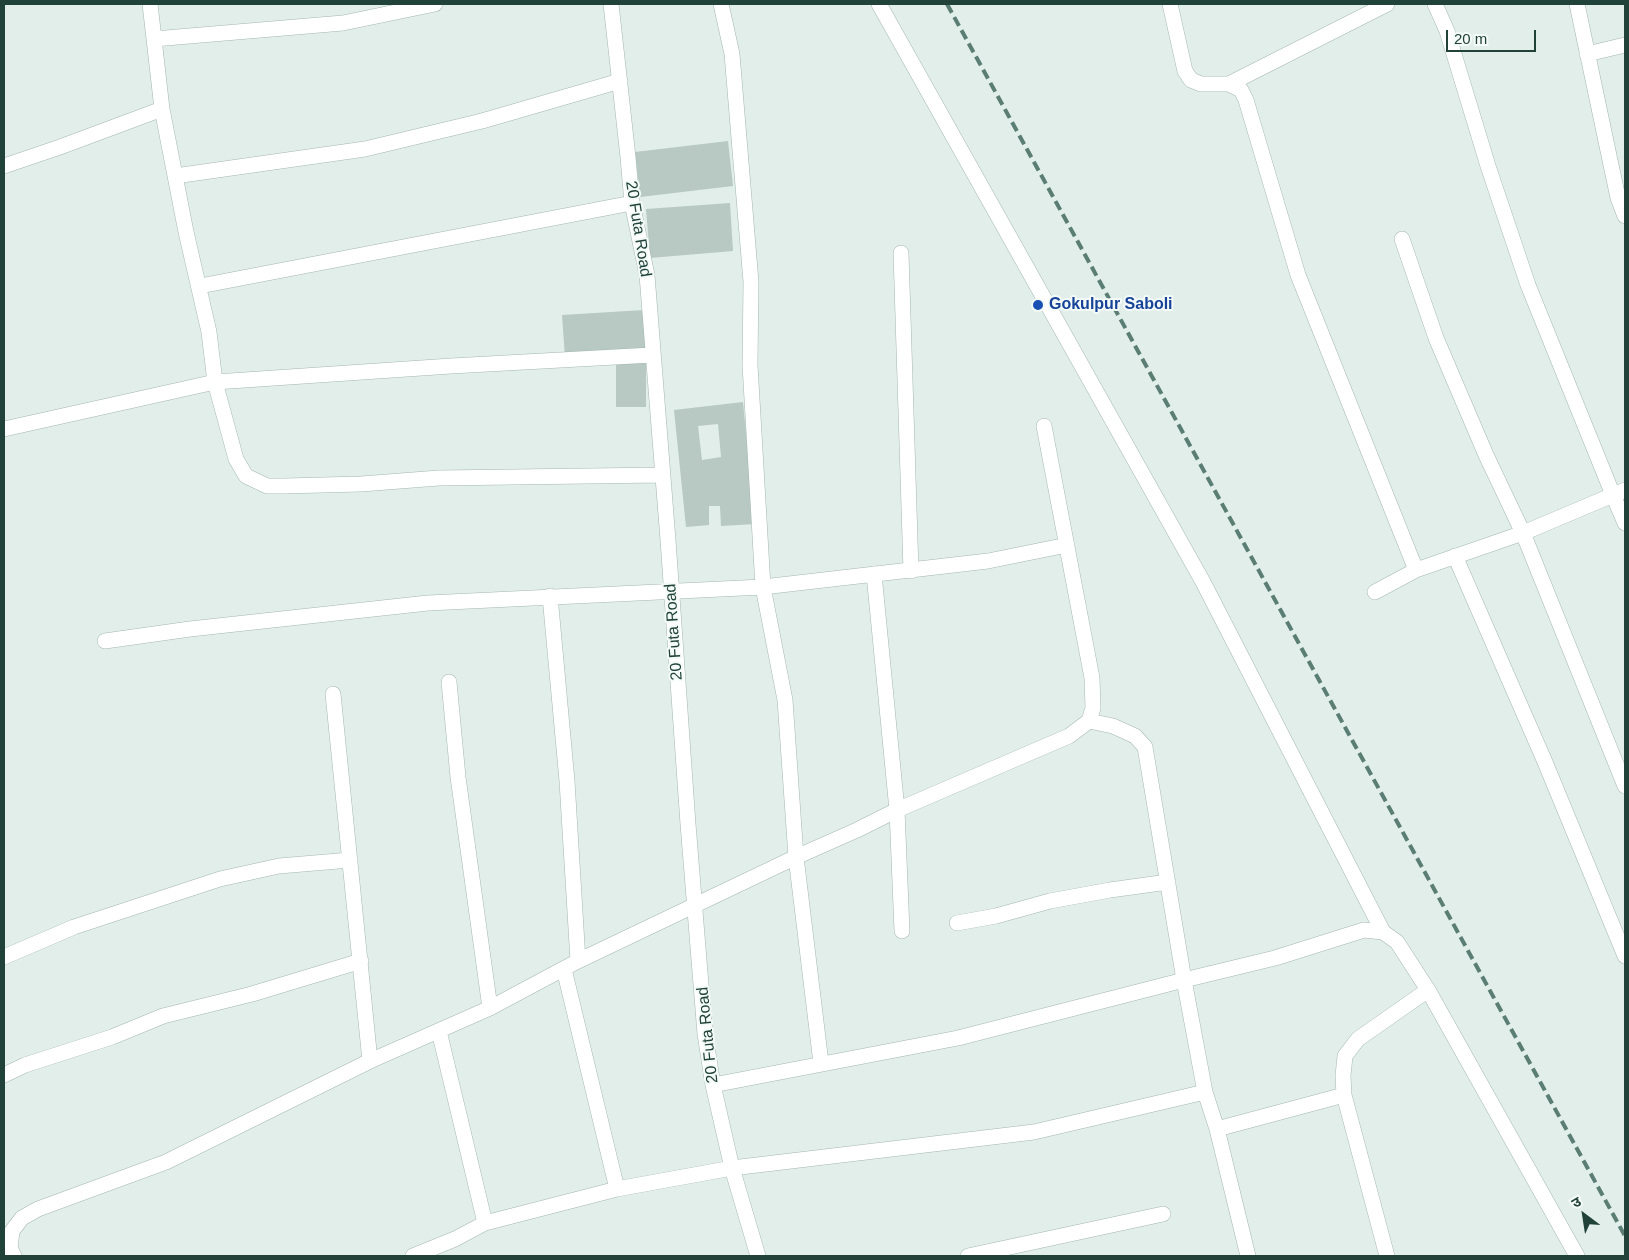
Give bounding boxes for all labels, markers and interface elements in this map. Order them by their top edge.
scale bar [1449,20,1539,52]
text: 20 m [1454,30,1487,47]
street label: 20 Futa Road [621,180,655,278]
place label: Gokulpur Saboli [1049,295,1173,315]
marker: Gokulpur Saboli [1031,298,1045,312]
street label: 20 Futa Road [661,583,687,681]
street label: 20 Futa Road [693,986,723,1084]
north arrow [1559,1190,1609,1240]
text: उ [1569,1193,1584,1211]

